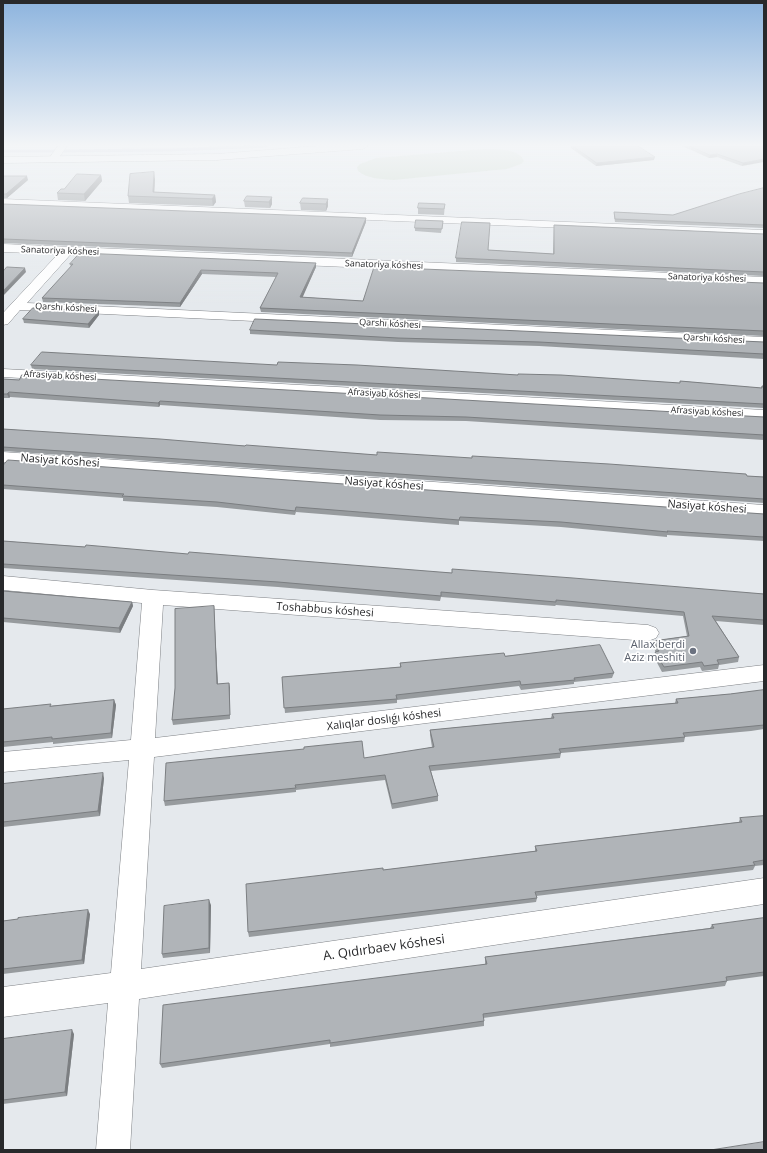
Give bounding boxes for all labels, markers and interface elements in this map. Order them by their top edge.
street label: Sanatoriya kóshesi [21,244,99,258]
street label: Sanatoriya kóshesi [345,258,423,272]
street label: Sanatoriya kóshesi [668,271,746,285]
street label: Qarshı kóshesi [35,301,97,315]
street label: Qarshı kóshesi [359,317,421,331]
street label: Qarshı kóshesi [683,332,745,346]
street label: Afrasiyab kóshesi [23,369,97,383]
street label: Afrasiyab kóshesi [347,387,421,401]
street label: Afrasiyab kóshesi [670,405,744,419]
street label: Nasiyat kóshesi [20,452,100,470]
street label: Nasiyat kóshesi [344,475,424,493]
street label: Nasiyat kóshesi [667,498,747,516]
street label: Toshabbus kóshesi [276,600,374,620]
place label: Allax berdi Aziz meshiti [624,638,685,664]
marker: Allax berdi Aziz meshiti [688,646,698,656]
street label: Xalıqlar doslıǵı kóshesi [326,706,442,734]
street label: A. Qıdırbaev kóshesi [322,932,446,964]

